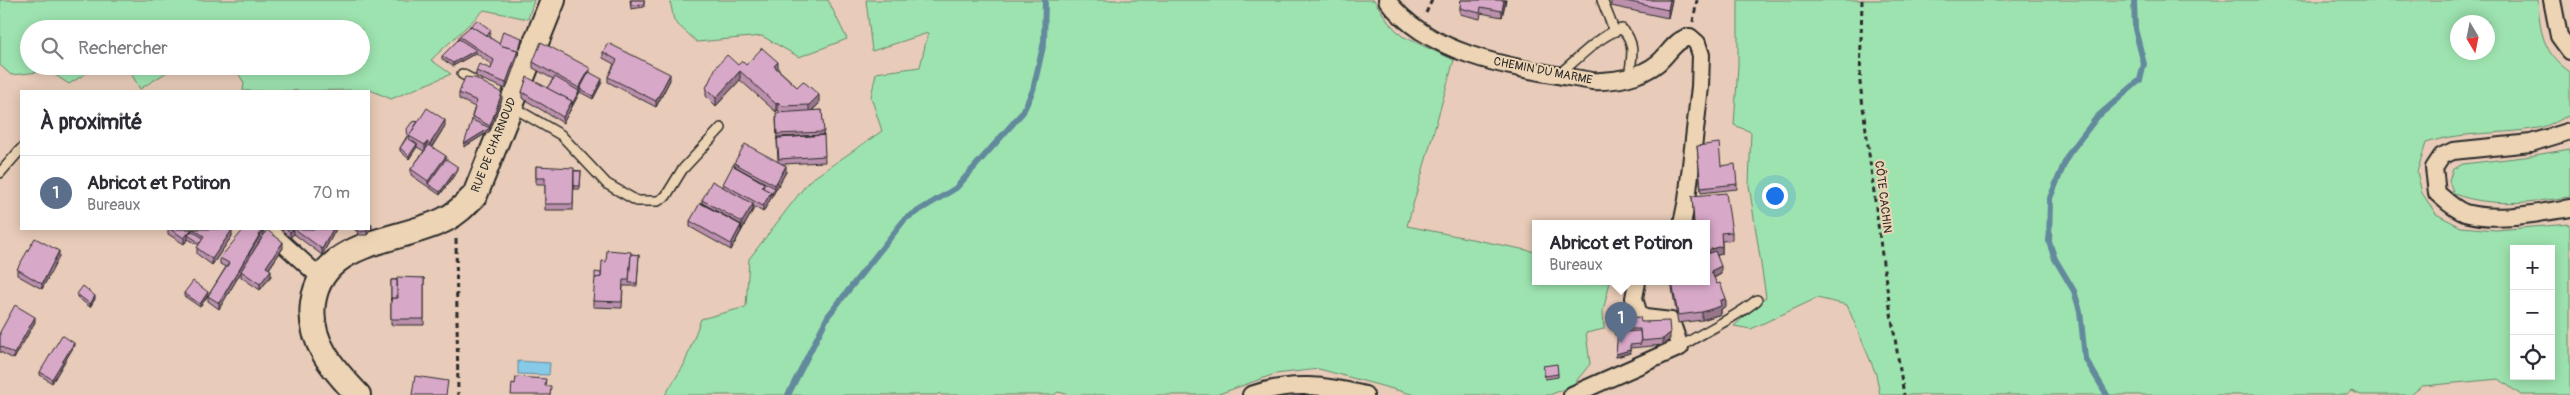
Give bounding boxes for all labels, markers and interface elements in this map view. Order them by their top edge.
north arrow [2450,15,2495,60]
search box [20,20,370,75]
icon: search [38,34,66,62]
text: Rechercher [78,36,168,60]
street label: CHEMIN DU MARME [1492,54,1594,88]
street label: RUE DE CHARNOUD [468,95,520,195]
text: À proximité [40,109,143,136]
street label: CÔTE CACHIN [1871,160,1896,234]
text: Abricot et Potiron [87,171,231,195]
text: 1 [53,183,59,203]
text: 70 m [313,183,350,203]
your location [1762,183,1788,209]
text: Bureaux [87,195,141,215]
popup [1532,220,1710,285]
text: Abricot et Potiron [1549,231,1693,255]
map controls [2510,245,2555,380]
button: + [2510,245,2555,290]
text: Bureaux [1549,255,1603,275]
button: − [2510,290,2555,335]
pin: 1 [1605,302,1637,343]
button: locate [2510,335,2555,380]

